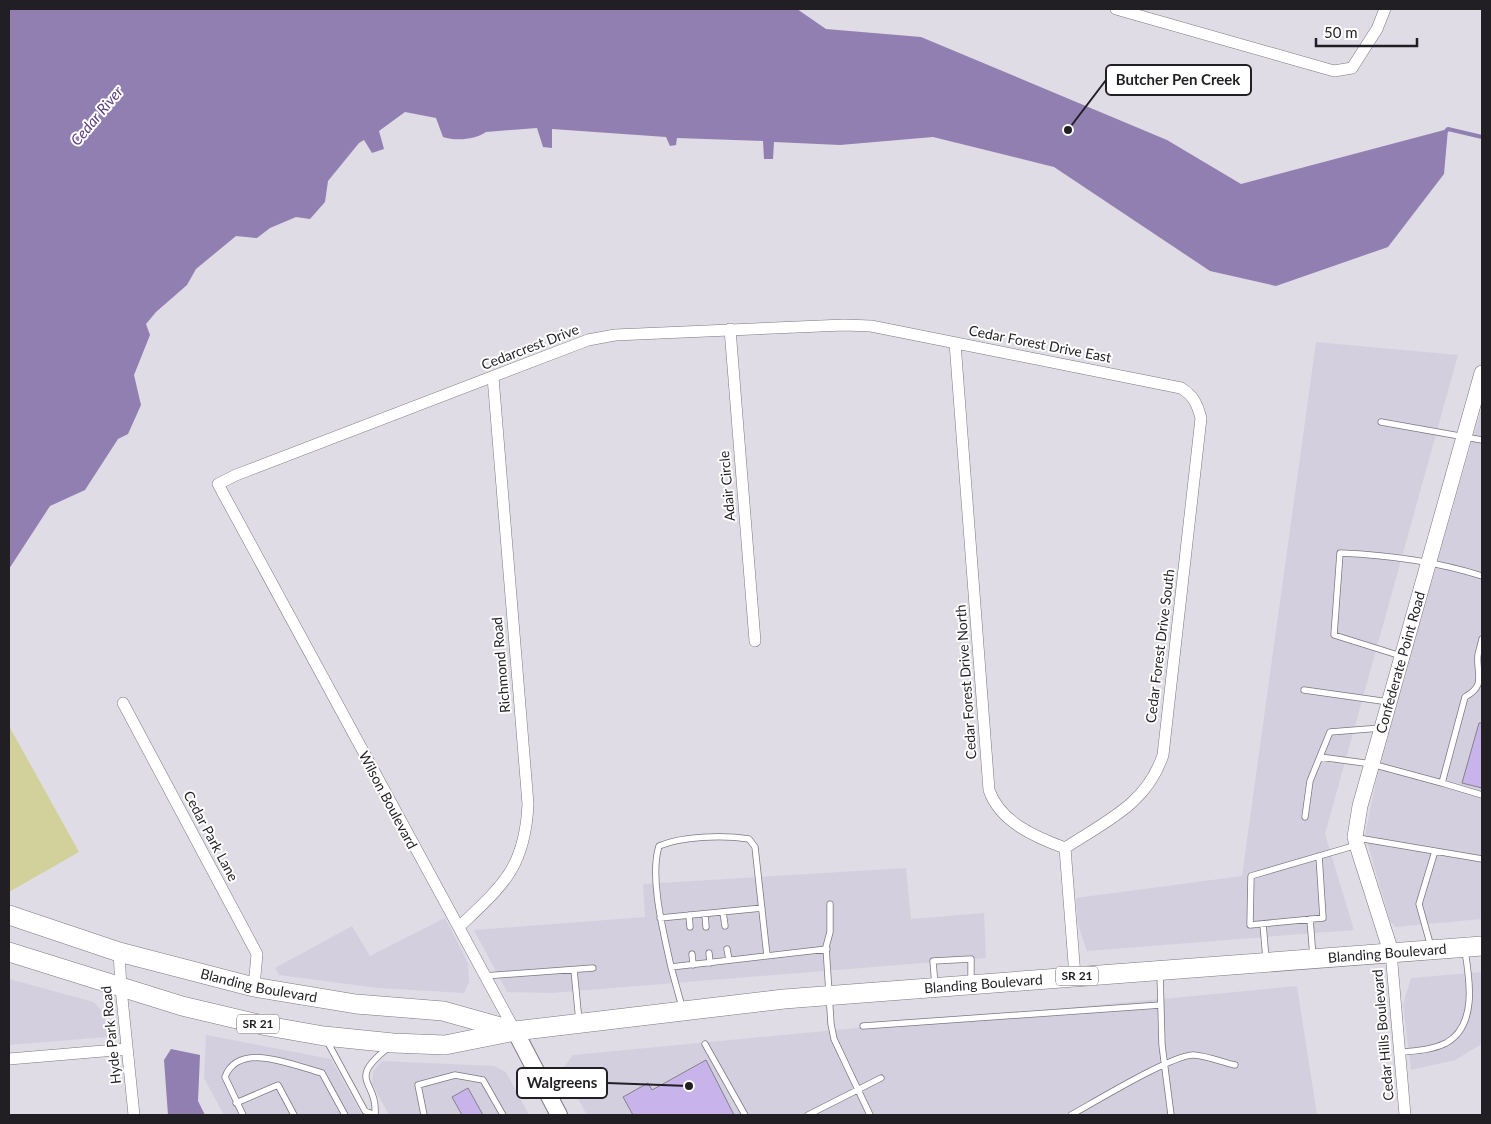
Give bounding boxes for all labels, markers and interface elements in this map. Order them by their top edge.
scale bar [1316,15,1417,47]
text: 50 m [1324,23,1358,41]
callout: Butcher Pen Creek [1106,65,1251,95]
text: Butcher Pen Creek [1116,70,1241,88]
water label: Cedar River [66,81,127,149]
street label: Cedarcrest Drive [479,320,581,373]
street label: Cedar Forest Drive East [967,321,1113,366]
street label: Adair Circle [715,450,738,522]
street label: Cedar Forest Drive South [1142,568,1177,724]
street label: Confederate Point Road [1372,589,1428,735]
street label: Cedar Forest Drive North [952,604,979,760]
street label: Richmond Road [488,616,513,714]
street label: Wilson Boulevard [355,748,421,852]
street label: Cedar Park Lane [180,788,242,884]
street label: Blanding Boulevard [1327,940,1447,966]
street label: Blanding Boulevard [199,964,319,1005]
road number: SR 21 [1056,966,1098,986]
street label: Cedar Hills Boulevard [1368,969,1397,1101]
street label: Blanding Boulevard [923,970,1043,996]
street label: Hyde Park Road [97,985,124,1085]
road number: SR 21 [237,1014,279,1034]
callout: Walgreens [517,1068,607,1098]
text: Walgreens [527,1073,598,1091]

